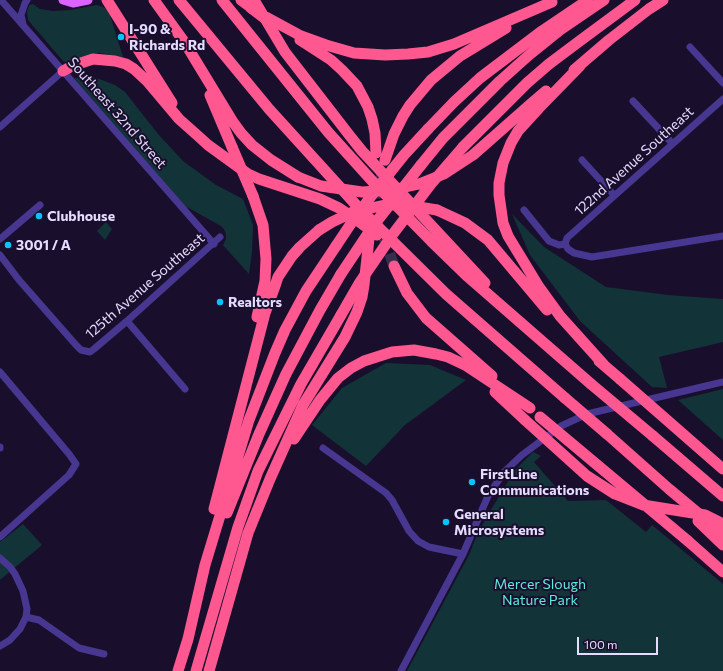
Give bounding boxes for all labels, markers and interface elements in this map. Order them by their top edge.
place label: I-90 & Richards Rd [129,21,205,54]
marker: I-90 & Richards Rd [116,32,126,42]
street label: Southeast 32nd Street [64,54,170,172]
street label: 122nd Avenue Southeast [571,103,697,219]
place label: Clubhouse [47,208,115,224]
marker: Clubhouse [34,211,44,221]
street label: 125th Avenue Southeast [82,230,208,342]
place label: 3001 / A [16,237,71,253]
marker: 3001 / A [3,240,13,250]
place label: Realtors [228,294,282,310]
marker: Realtors [215,297,225,307]
place label: FirstLine Communications [480,466,589,498]
marker: FirstLine Communications [467,477,477,487]
place label: General Microsystems [454,506,544,538]
marker: General Microsystems [441,517,451,527]
park label: Mercer Slough Nature Park [494,576,586,608]
scale bar [579,629,660,655]
text: 100 m [584,637,618,651]

